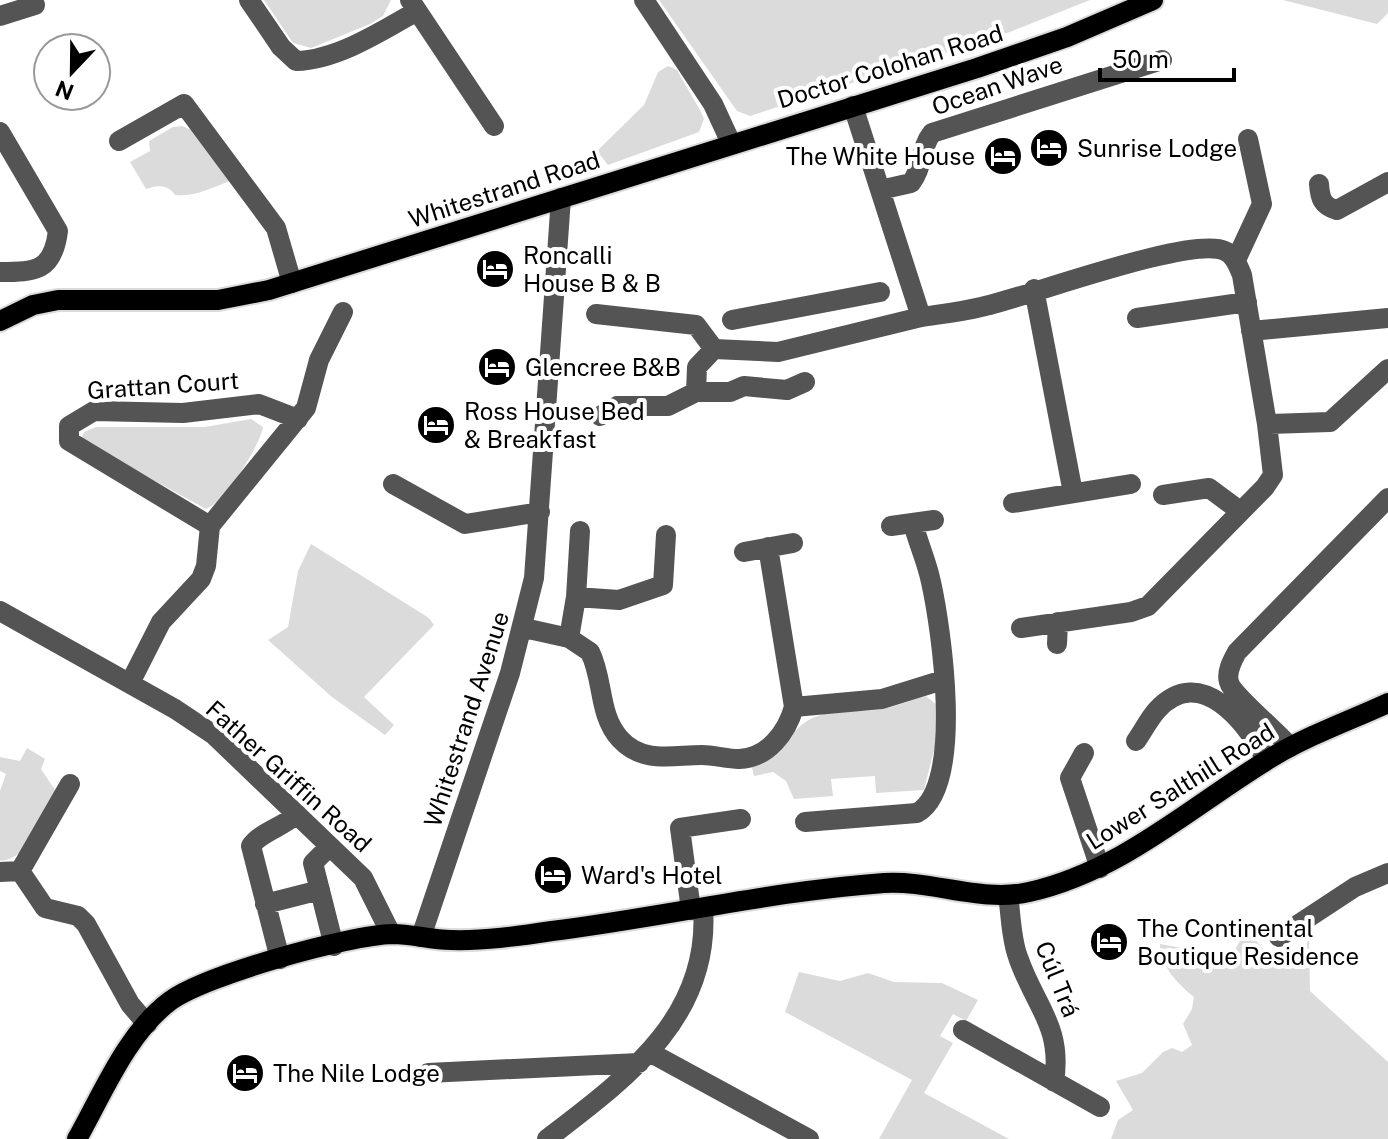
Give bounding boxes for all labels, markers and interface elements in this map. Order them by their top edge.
street label: Doctor Colohan Road [774,18,1006,114]
north arrow [32,32,112,112]
scale bar [1100,32,1234,82]
text: 50 m [1112,45,1169,73]
street label: Ocean Wave [928,50,1066,120]
text: N [52,75,77,106]
hotel icon: Sunrise Lodge [1028,127,1070,169]
place label: Sunrise Lodge [1077,134,1237,162]
hotel icon: The White House [982,135,1024,177]
place label: The White House [786,142,975,170]
street label: Whitestrand Road [405,145,603,233]
place label: Roncalli House B & B [523,241,661,297]
hotel icon: Roncalli House B & B [474,248,516,290]
hotel icon: Glencree B&B [476,346,518,388]
place label: Glencree B&B [525,353,681,381]
street label: Grattan Court [86,366,240,404]
place label: Ross House Bed & Breakfast [464,397,645,453]
hotel icon: Ross House Bed & Breakfast [415,404,457,446]
street label: Whitestrand Avenue [418,608,514,830]
street label: Father Griffin Road [201,694,377,858]
street label: Lower Salthill Road [1081,717,1279,855]
hotel icon: Ward's Hotel [532,854,574,896]
place label: Ward's Hotel [581,861,723,889]
place label: The Continental Boutique Residence [1137,914,1359,970]
hotel icon: The Continental Boutique Residence [1088,921,1130,963]
street label: Cúl Trá [1030,937,1086,1021]
hotel icon: The Nile Lodge [224,1052,266,1094]
place label: The Nile Lodge [273,1059,440,1087]

